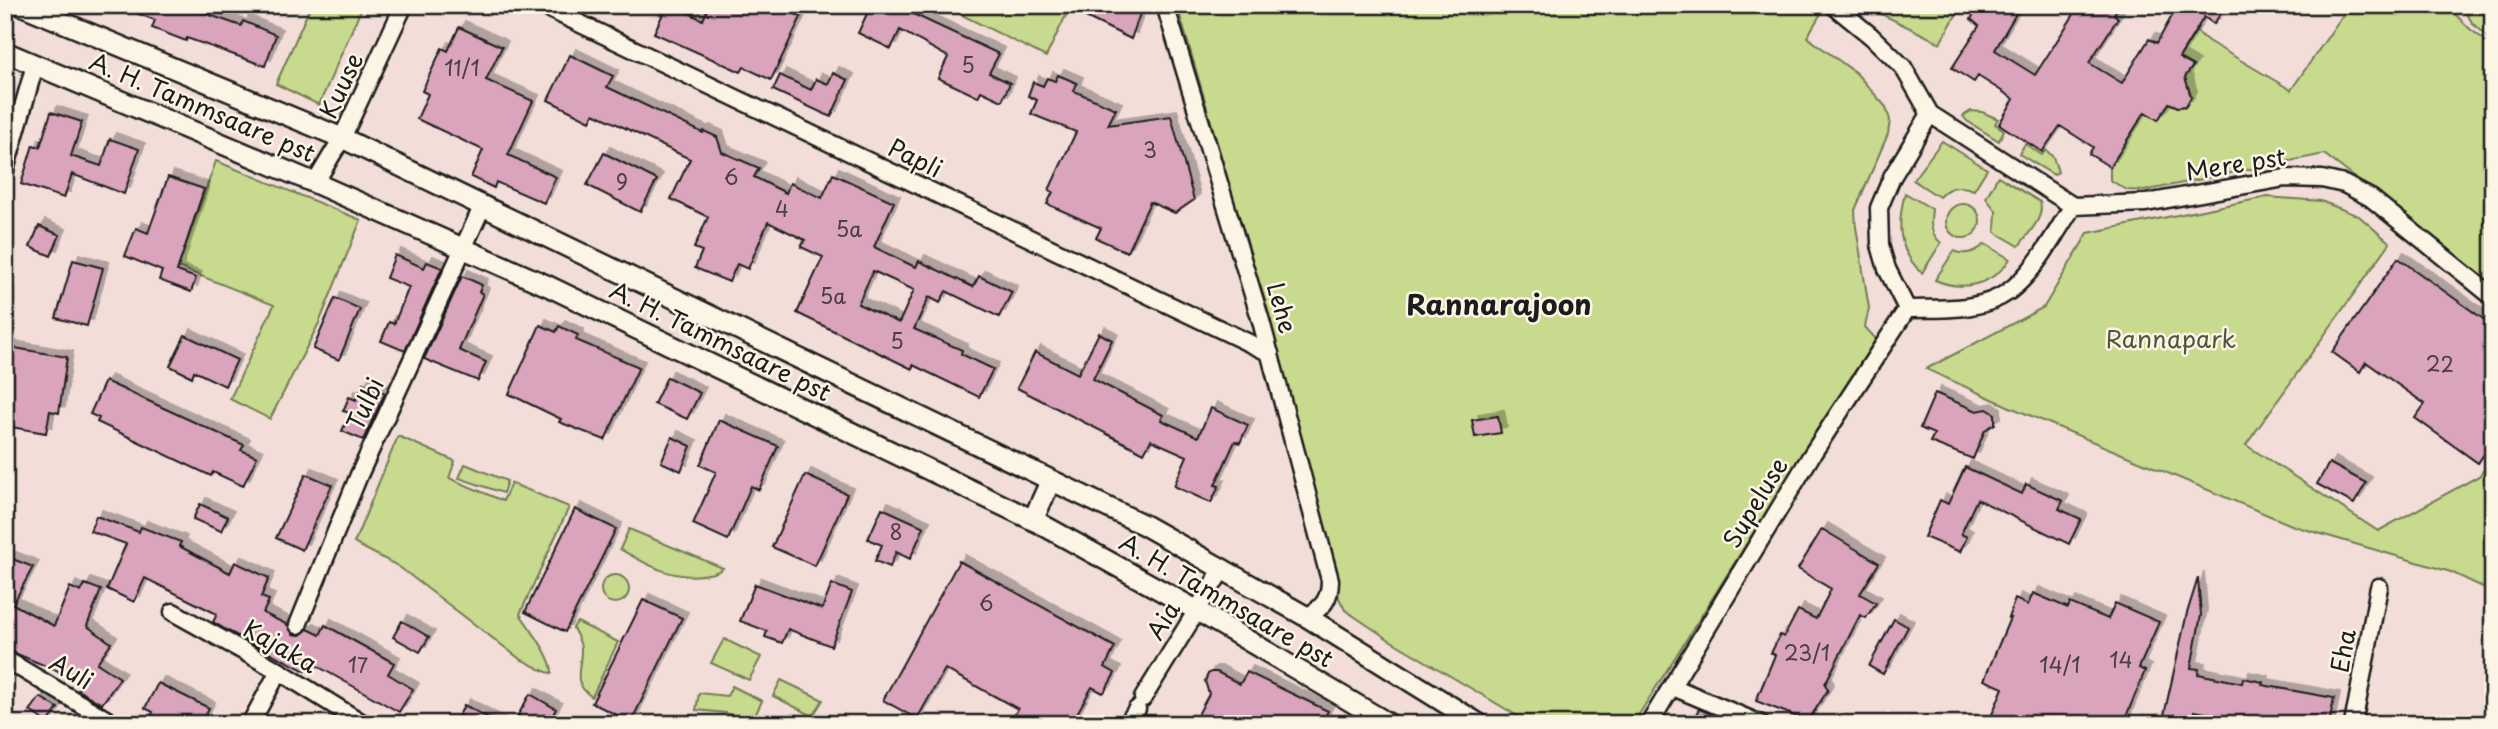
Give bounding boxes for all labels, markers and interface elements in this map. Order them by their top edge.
street label: A. H. Tammsaare pst [84,42,321,170]
street label: Kuuse [309,46,371,124]
house number: 5 [961,48,975,80]
house number: 11/1 [444,51,480,83]
street label: Papli [883,129,949,186]
house number: 3 [1143,133,1157,165]
street label: Mere pst [2183,137,2288,189]
house number: 6 [724,160,738,192]
house number: 9 [616,165,628,197]
house number: 4 [775,192,789,224]
house number: 5a [836,212,862,244]
street label: A. H. Tammsaare pst [604,271,838,409]
street label: Lehe [1259,278,1307,337]
house number: 5a [820,279,846,311]
district label: Rannarajoon [1406,282,1592,325]
park label: Rannapark [2106,320,2236,356]
house number: 5 [890,324,904,356]
house number: 22 [2426,347,2454,379]
street label: Tulbi [336,371,392,435]
street label: Supeluse [1713,450,1796,554]
house number: 8 [889,515,903,547]
street label: A. H. Tammsaare pst [1113,523,1341,675]
house number: 6 [979,586,993,618]
street label: Aia [1136,593,1188,646]
street label: Kajaka [237,610,325,681]
street label: Eha [2320,626,2364,675]
house number: 23/1 [1784,636,1830,668]
street label: Auli [43,643,101,697]
house number: 14 [2109,643,2133,675]
house number: 17 [348,648,368,680]
house number: 14/1 [2039,648,2081,680]

